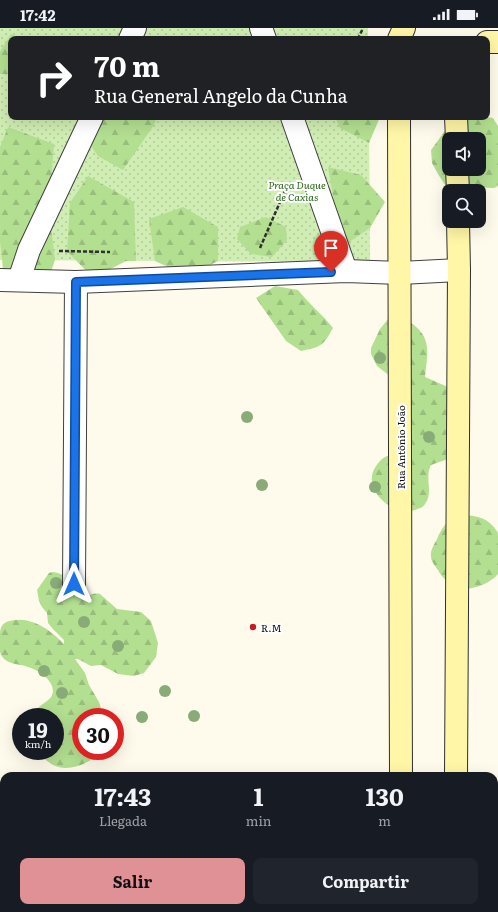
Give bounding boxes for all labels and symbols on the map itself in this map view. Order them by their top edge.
park label: Praça Duque de Caxias [268,177,326,204]
pin [314,231,348,272]
street label: Rua Antônio João [393,405,408,489]
position arrow [53,563,95,605]
place label: R.M [261,620,282,635]
marker: R.M [248,622,258,632]
speed limit sign: 30 [72,708,124,760]

